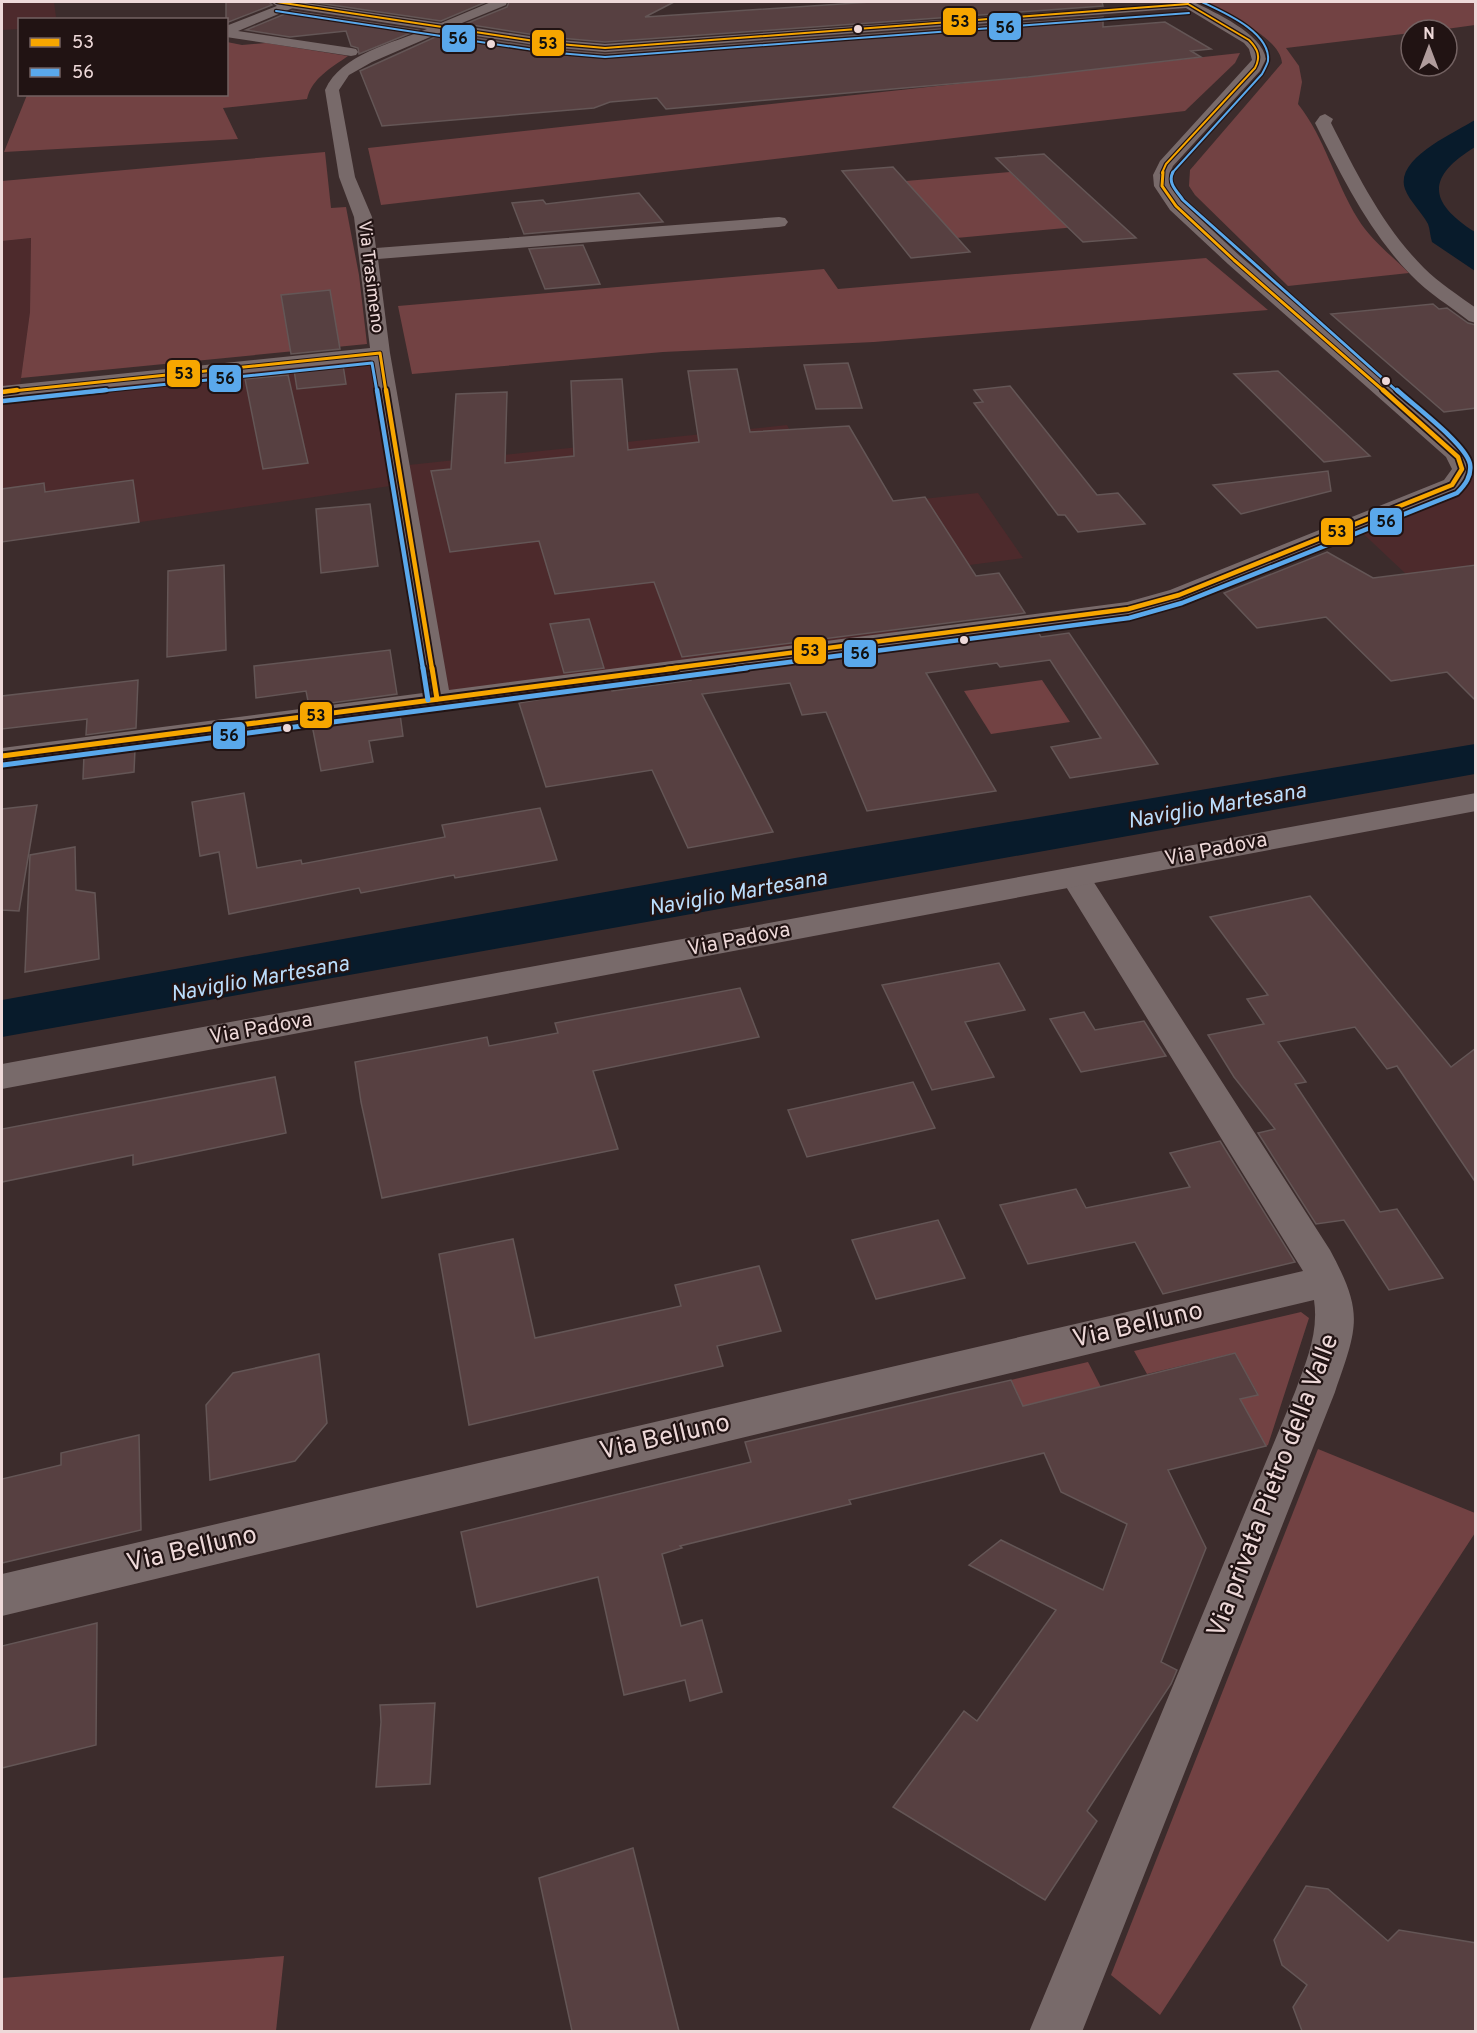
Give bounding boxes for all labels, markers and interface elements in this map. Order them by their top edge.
line badge: 53 [942,7,977,36]
line badge: 56 [988,12,1022,41]
text: 53 [950,13,970,33]
legend [18,18,228,96]
north arrow [1399,18,1459,78]
text: 56 [995,19,1015,39]
unlabelled marker [852,23,864,35]
line badge: 56 [441,24,476,53]
text: N [1423,25,1435,45]
line badge: 53 [531,29,565,57]
text: 56 [448,30,468,50]
text: 53 [72,32,94,55]
text: 53 [538,35,558,55]
unlabelled marker [485,38,497,50]
text: 56 [72,62,94,85]
street label: Via Trasimeno [352,219,388,335]
line badge: 53 [166,359,201,388]
line badge: 56 [208,364,242,393]
text: 53 [174,365,194,385]
text: 56 [215,370,235,390]
unlabelled marker [1380,375,1392,387]
line badge: 56 [1369,507,1403,536]
text: 56 [1376,513,1396,533]
line badge: 53 [1320,517,1354,546]
text: 53 [1327,523,1347,543]
unlabelled marker [958,634,970,646]
line badge: 53 [793,636,827,665]
line badge: 56 [843,639,877,668]
text: 53 [800,642,820,662]
text: 56 [850,645,870,665]
line badge: 53 [299,701,333,729]
text: 53 [306,707,326,727]
line badge: 56 [212,721,246,750]
unlabelled marker [281,722,293,734]
text: 56 [219,727,239,747]
water label: Naviglio Martesana [1126,778,1309,836]
street label: Via Padova [1162,827,1270,873]
water label: Naviglio Martesana [647,865,830,923]
street label: Via Padova [685,917,793,963]
water label: Naviglio Martesana [169,951,352,1009]
street label: Via Padova [207,1007,315,1051]
street label: Via Belluno [1070,1295,1206,1357]
street label: Via privata Pietro della Valle [1201,1329,1347,1643]
street label: Via Belluno [597,1407,733,1469]
street label: Via Belluno [124,1519,260,1581]

